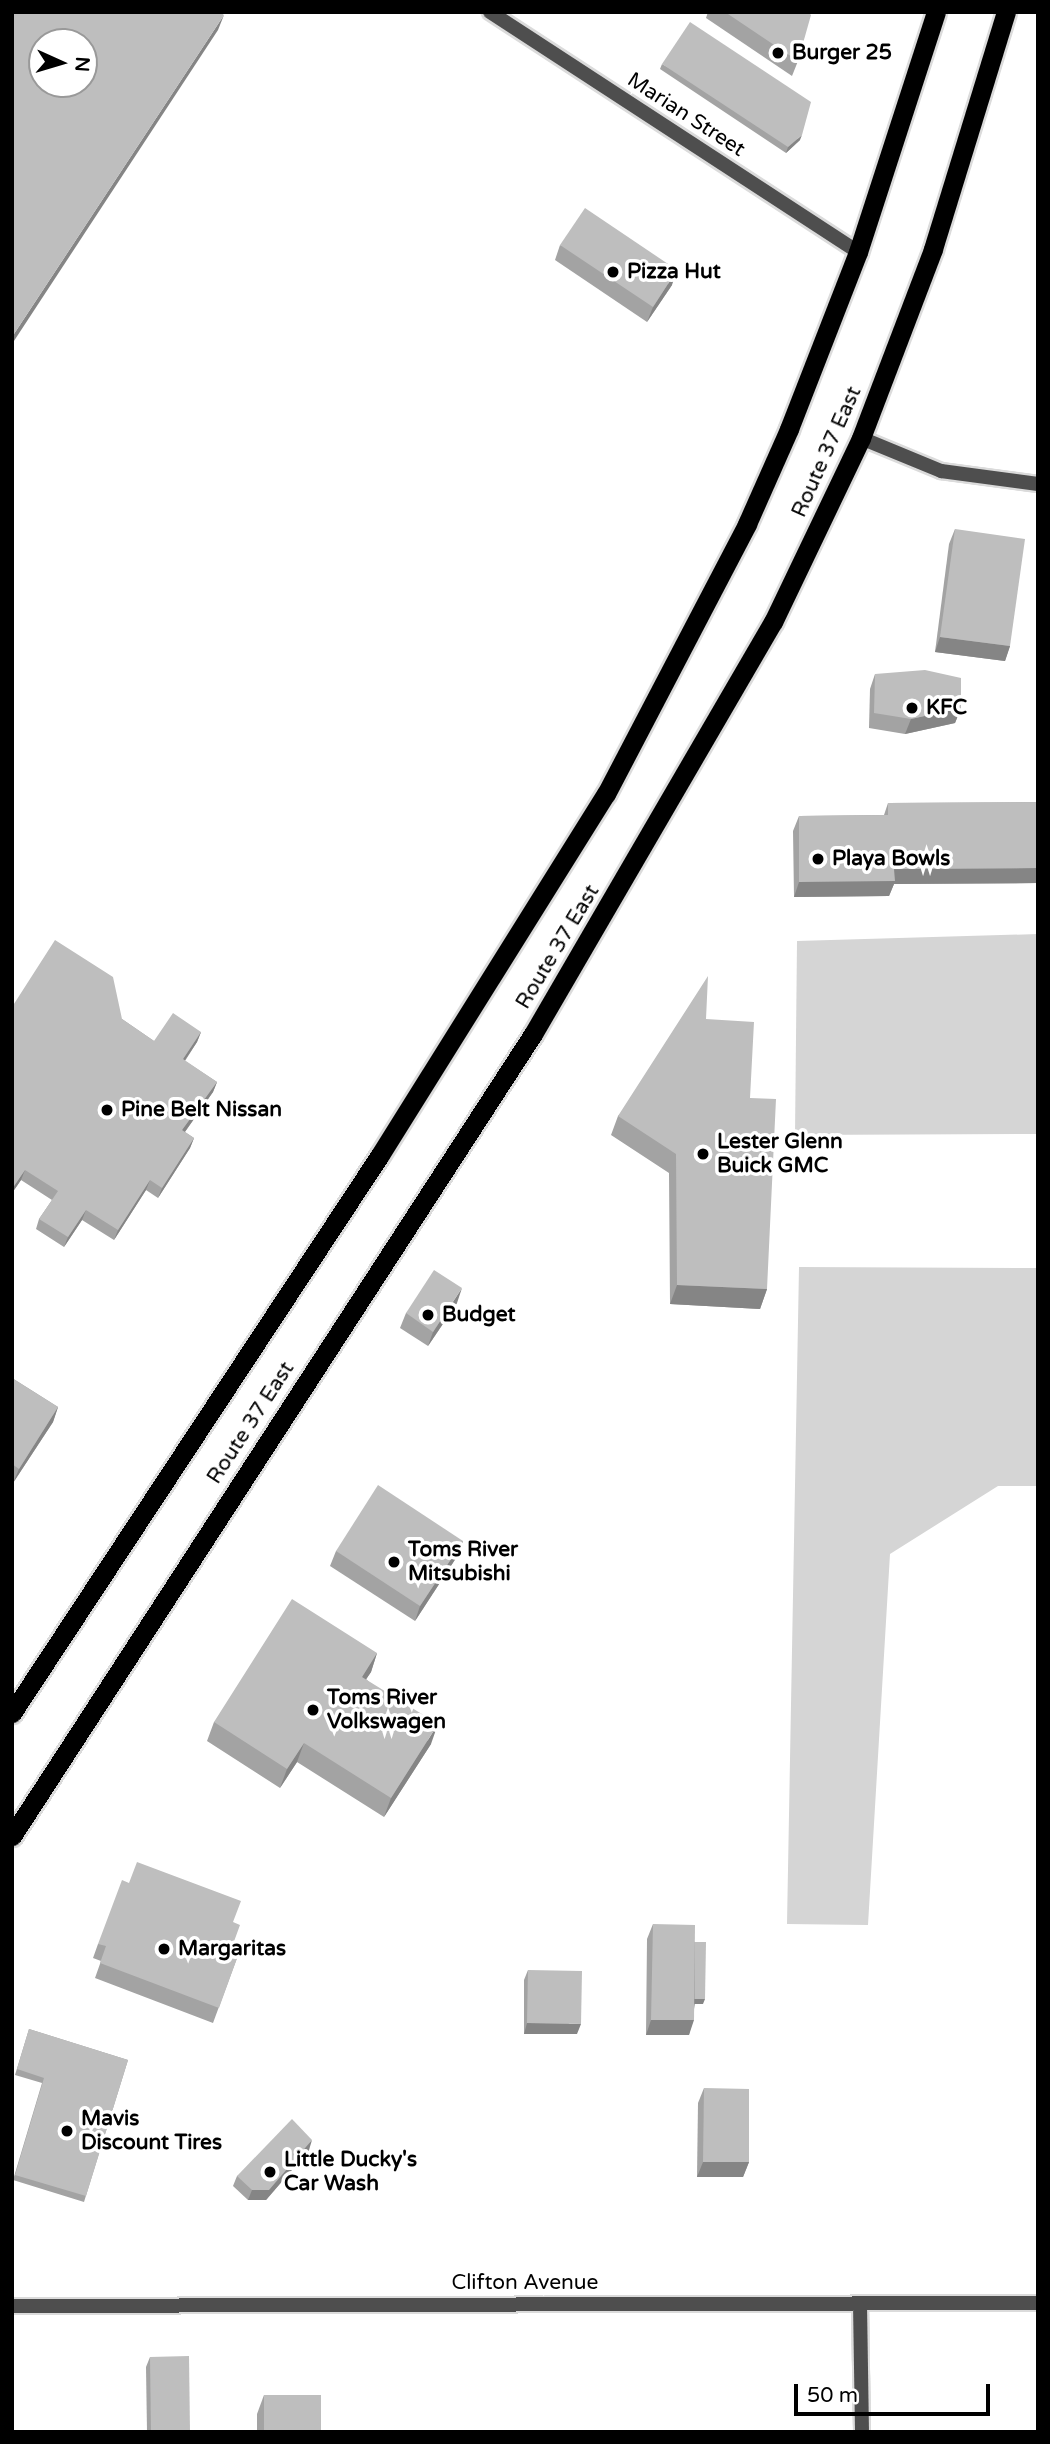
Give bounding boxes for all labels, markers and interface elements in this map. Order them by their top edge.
north arrow [28,28,98,98]
place label: Burger 25 [792,40,892,66]
marker: Burger 25 [770,45,786,61]
text: N [70,56,93,73]
street label: Marian Street [622,68,750,162]
place label: Pizza Hut [627,259,721,285]
marker: Pizza Hut [605,264,621,280]
street label: Route 37 East [787,383,867,521]
place label: KFC [926,695,967,721]
marker: KFC [904,700,920,716]
place label: Playa Bowls [832,846,950,872]
marker: Playa Bowls [810,851,826,867]
street label: Route 37 East [511,880,605,1014]
place label: Pine Belt Nissan [121,1097,282,1123]
marker: Pine Belt Nissan [99,1102,115,1118]
place label: Lester Glenn Buick GMC [717,1129,843,1179]
marker: Lester Glenn Buick GMC [695,1146,711,1162]
place label: Budget [442,1302,516,1328]
marker: Budget [420,1307,436,1323]
street label: Route 37 East [202,1357,300,1489]
place label: Toms River Mitsubishi [408,1537,518,1587]
marker: Toms River Mitsubishi [386,1554,402,1570]
place label: Toms River Volkswagen [327,1685,446,1735]
marker: Toms River Volkswagen [305,1702,321,1718]
place label: Margaritas [178,1936,286,1962]
marker: Margaritas [156,1941,172,1957]
place label: Mavis Discount Tires [81,2106,222,2156]
marker: Mavis Discount Tires [59,2123,75,2139]
place label: Little Ducky's Car Wash [284,2147,417,2197]
marker: Little Ducky's Car Wash [262,2164,278,2180]
street label: Clifton Avenue [452,2270,598,2296]
scale bar [798,2370,994,2414]
text: 50 m [807,2383,858,2408]

